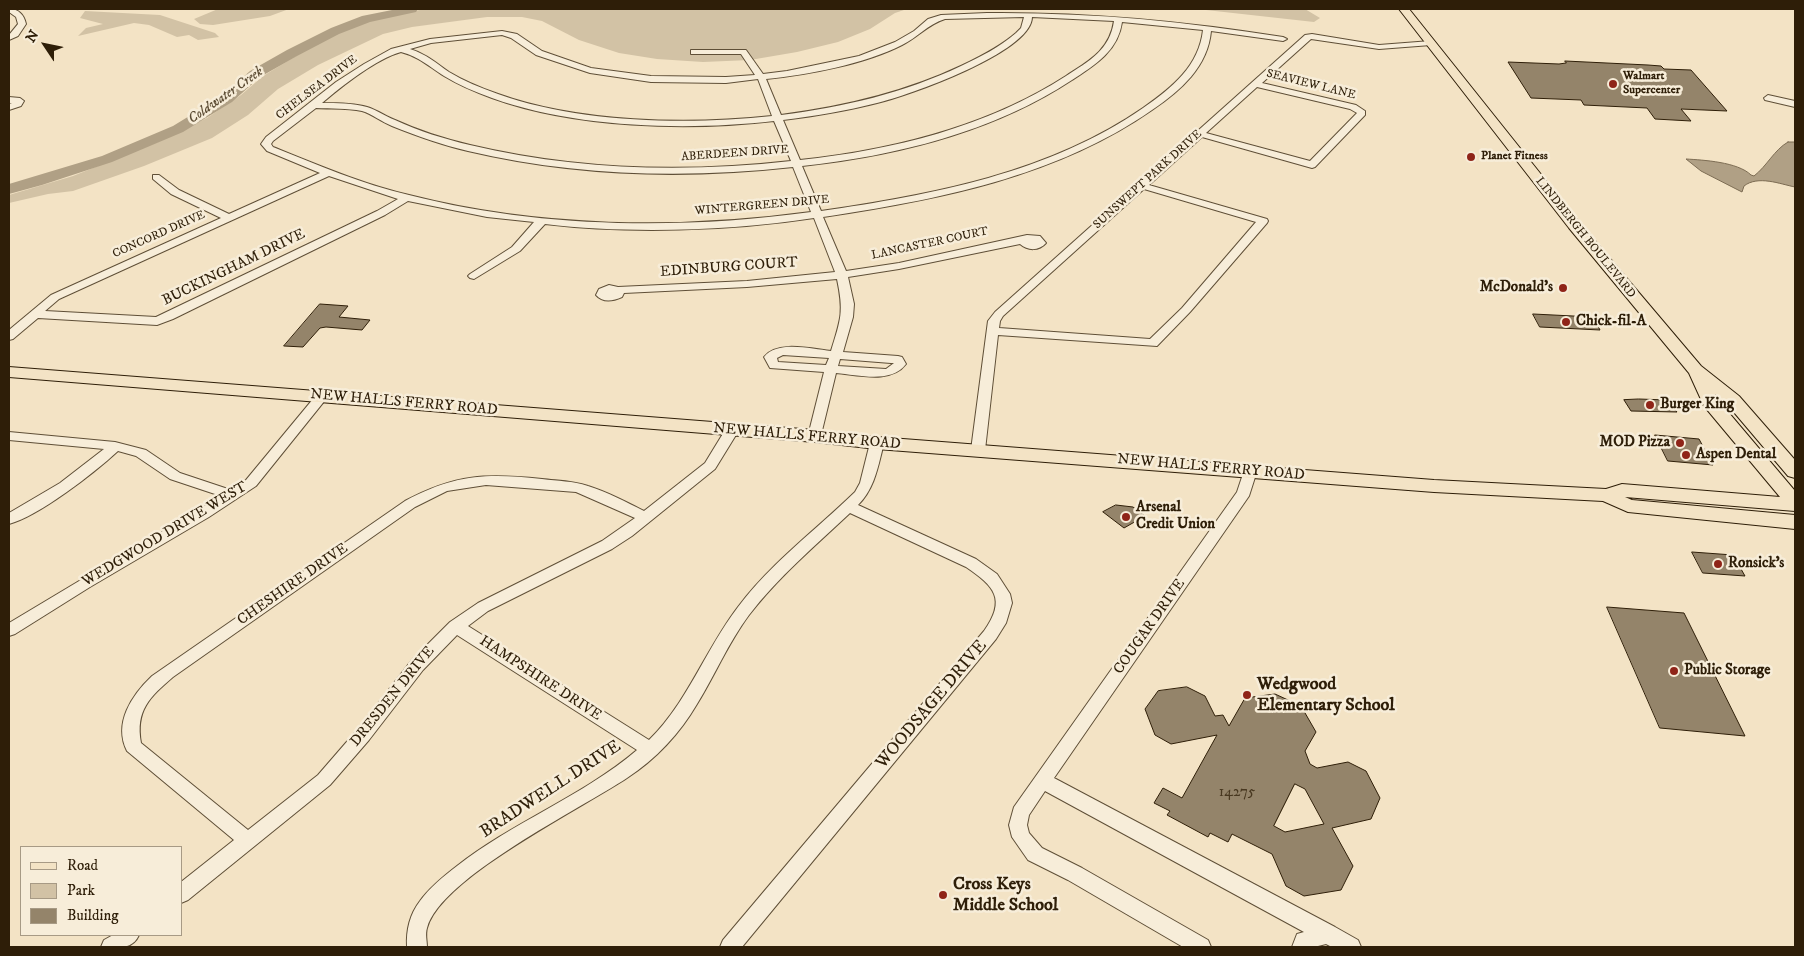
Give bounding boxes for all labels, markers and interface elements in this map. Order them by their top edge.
north arrow [20,20,70,70]
text: N [22,27,43,46]
street label: CHELSEA DRIVE [274,53,360,123]
water label: Coldwater Creek [185,64,267,128]
street label: SEAVIEW LANE [1265,67,1357,103]
place label: Walmart Supercenter [1623,70,1680,98]
marker: Walmart Supercenter [1607,78,1619,90]
street label: SUNSWEPT PARK DRIVE [1091,127,1205,233]
street label: ABERDEEN DRIVE [681,143,789,165]
place label: Planet Fitness [1481,150,1548,164]
marker: Planet Fitness [1465,151,1477,163]
street label: LINDBERGH BOULEVARD [1532,175,1638,301]
street label: WINTERGREEN DRIVE [694,193,830,219]
street label: CONCORD DRIVE [111,208,207,262]
street label: LANCASTER COURT [870,225,990,263]
street label: BUCKINGHAM DRIVE [160,226,308,310]
street label: EDINBURG COURT [659,254,799,282]
place label: McDonald's [1480,279,1553,297]
marker: McDonald's [1557,282,1569,294]
place label: Chick-fil-A [1576,313,1646,331]
marker: Chick-fil-A [1560,316,1572,328]
street label: NEW HALLS FERRY ROAD [310,386,498,420]
place label: Burger King [1660,396,1734,414]
marker: Burger King [1644,399,1656,411]
street label: NEW HALLS FERRY ROAD [713,420,901,454]
place label: MOD Pizza [1600,434,1670,452]
marker: MOD Pizza [1674,437,1686,449]
place label: Aspen Dental [1696,446,1776,464]
marker: Aspen Dental [1680,449,1692,461]
street label: NEW HALLS FERRY ROAD [1117,451,1305,485]
street label: WEDGWOOD DRIVE WEST [79,479,251,591]
place label: Arsenal Credit Union [1136,499,1215,534]
marker: Arsenal Credit Union [1120,511,1132,523]
street label: CHESHIRE DRIVE [234,540,352,630]
place label: Ronsick's [1728,555,1784,573]
marker: Ronsick's [1712,558,1724,570]
street label: COUGAR DRIVE [1110,576,1190,678]
street label: HAMPSHIRE DRIVE [475,633,605,725]
street label: WOODSAGE DRIVE [872,636,992,774]
street label: DRESDEN DRIVE [347,643,439,751]
place label: Public Storage [1684,662,1770,680]
marker: Public Storage [1668,665,1680,677]
place label: Wedgwood Elementary School [1257,674,1395,716]
marker: Wedgwood Elementary School [1241,689,1253,701]
street label: BRADWELL DRIVE [476,736,626,844]
house number: 14275 [1219,784,1255,802]
legend [20,846,182,936]
text: Road [67,856,98,875]
place label: Cross Keys Middle School [953,874,1058,916]
text: Park [67,881,95,900]
marker: Cross Keys Middle School [937,889,949,901]
text: Building [67,906,119,925]

